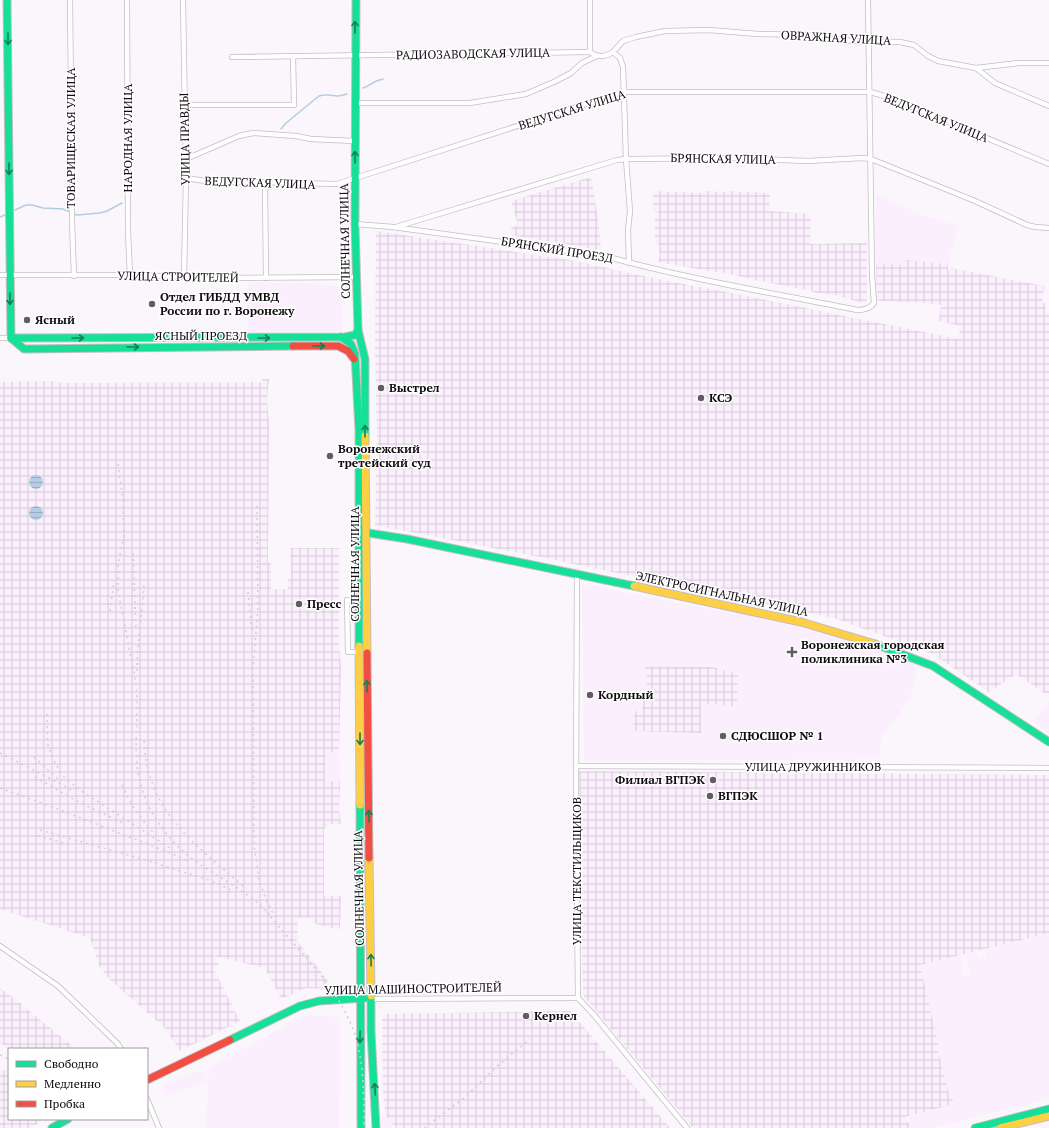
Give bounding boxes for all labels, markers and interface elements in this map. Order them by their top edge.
one-way arrow [351,21,359,34]
street label: ОВРАЖНАЯ УЛИЦА [781,27,892,48]
one-way arrow [4,32,12,45]
street label: РАДИОЗАВОДСКАЯ УЛИЦА [396,45,551,62]
street label: ТОВАРИЩЕСКАЯ УЛИЦА [63,67,78,208]
street label: НАРОДНАЯ УЛИЦА [120,83,135,193]
street label: ВЕДУГСКАЯ УЛИЦА [517,86,628,133]
street label: ВЕДУГСКАЯ УЛИЦА [882,90,991,146]
street label: УЛИЦА ПРАВДЫ [176,93,193,185]
street label: БРЯНСКАЯ УЛИЦА [670,150,777,167]
one-way arrow [351,151,359,164]
one-way arrow [5,162,13,175]
street label: ВЕДУГСКАЯ УЛИЦА [204,173,317,192]
street label: СОЛНЕЧНАЯ УЛИЦА [336,182,353,299]
street label: БРЯНСКИЙ ПРОЕЗД [500,233,615,266]
street label: УЛИЦА СТРОИТЕЛЕЙ [117,268,239,285]
place label: Отдел ГИБДД УМВД России по г. Воронежу [160,289,295,318]
one-way arrow [6,292,14,305]
marker: Отдел ГИБДД УМВД России по г. Воронежу [147,299,157,309]
place label: Ясный [35,312,75,327]
marker: Ясный [22,315,32,325]
street label: ЯСНЫЙ ПРОЕЗД [155,328,248,343]
one-way arrow [71,334,84,342]
one-way arrow [257,334,270,342]
one-way arrow [312,342,325,350]
one-way arrow [126,343,139,351]
place label: Выстрел [389,380,440,395]
marker: Выстрел [376,383,386,393]
place label: КСЭ [709,390,733,405]
marker: КСЭ [696,393,706,403]
one-way arrow [361,425,369,438]
place label: Воронежский третейский суд [338,441,431,470]
marker: Воронежский третейский суд [325,451,335,461]
street label: СОЛНЕЧНАЯ УЛИЦА [347,505,362,622]
street label: ЭЛЕКТРОСИГНАЛЬНАЯ УЛИЦА [634,568,811,619]
place label: Пресс [307,596,341,611]
marker: Пресс [294,599,304,609]
place label: Воронежская городская поликлиника №3 [801,637,945,666]
marker: Воронежская городская поликлиника №3 [786,646,798,658]
one-way arrow [363,680,371,693]
place label: Кордный [598,687,653,702]
marker: Кордный [585,690,595,700]
place label: СДЮСШОР № 1 [731,728,824,743]
marker: СДЮСШОР № 1 [718,731,728,741]
one-way arrow [356,732,363,745]
street label: УЛИЦА ДРУЖИННИКОВ [745,759,881,774]
place label: Филиал ВГПЭК [615,772,705,787]
marker: Филиал ВГПЭК [708,775,718,785]
place label: ВГПЭК [718,788,758,803]
marker: ВГПЭК [705,791,715,801]
street label: УЛИЦА ТЕКСТИЛЬЩИКОВ [569,797,584,945]
one-way arrow [365,810,373,823]
street label: СОЛНЕЧНАЯ УЛИЦА [350,829,367,946]
one-way arrow [367,954,374,967]
street label: УЛИЦА МАШИНОСТРОИТЕЛЕЙ [324,979,502,998]
place label: Кернел [534,1008,577,1023]
marker: Кернел [521,1011,531,1021]
one-way arrow [357,1030,364,1043]
legend [8,1048,148,1120]
text: Свободно [44,1056,99,1071]
text: Медленно [44,1076,101,1091]
one-way arrow [372,1083,379,1096]
text: Пробка [44,1096,85,1111]

